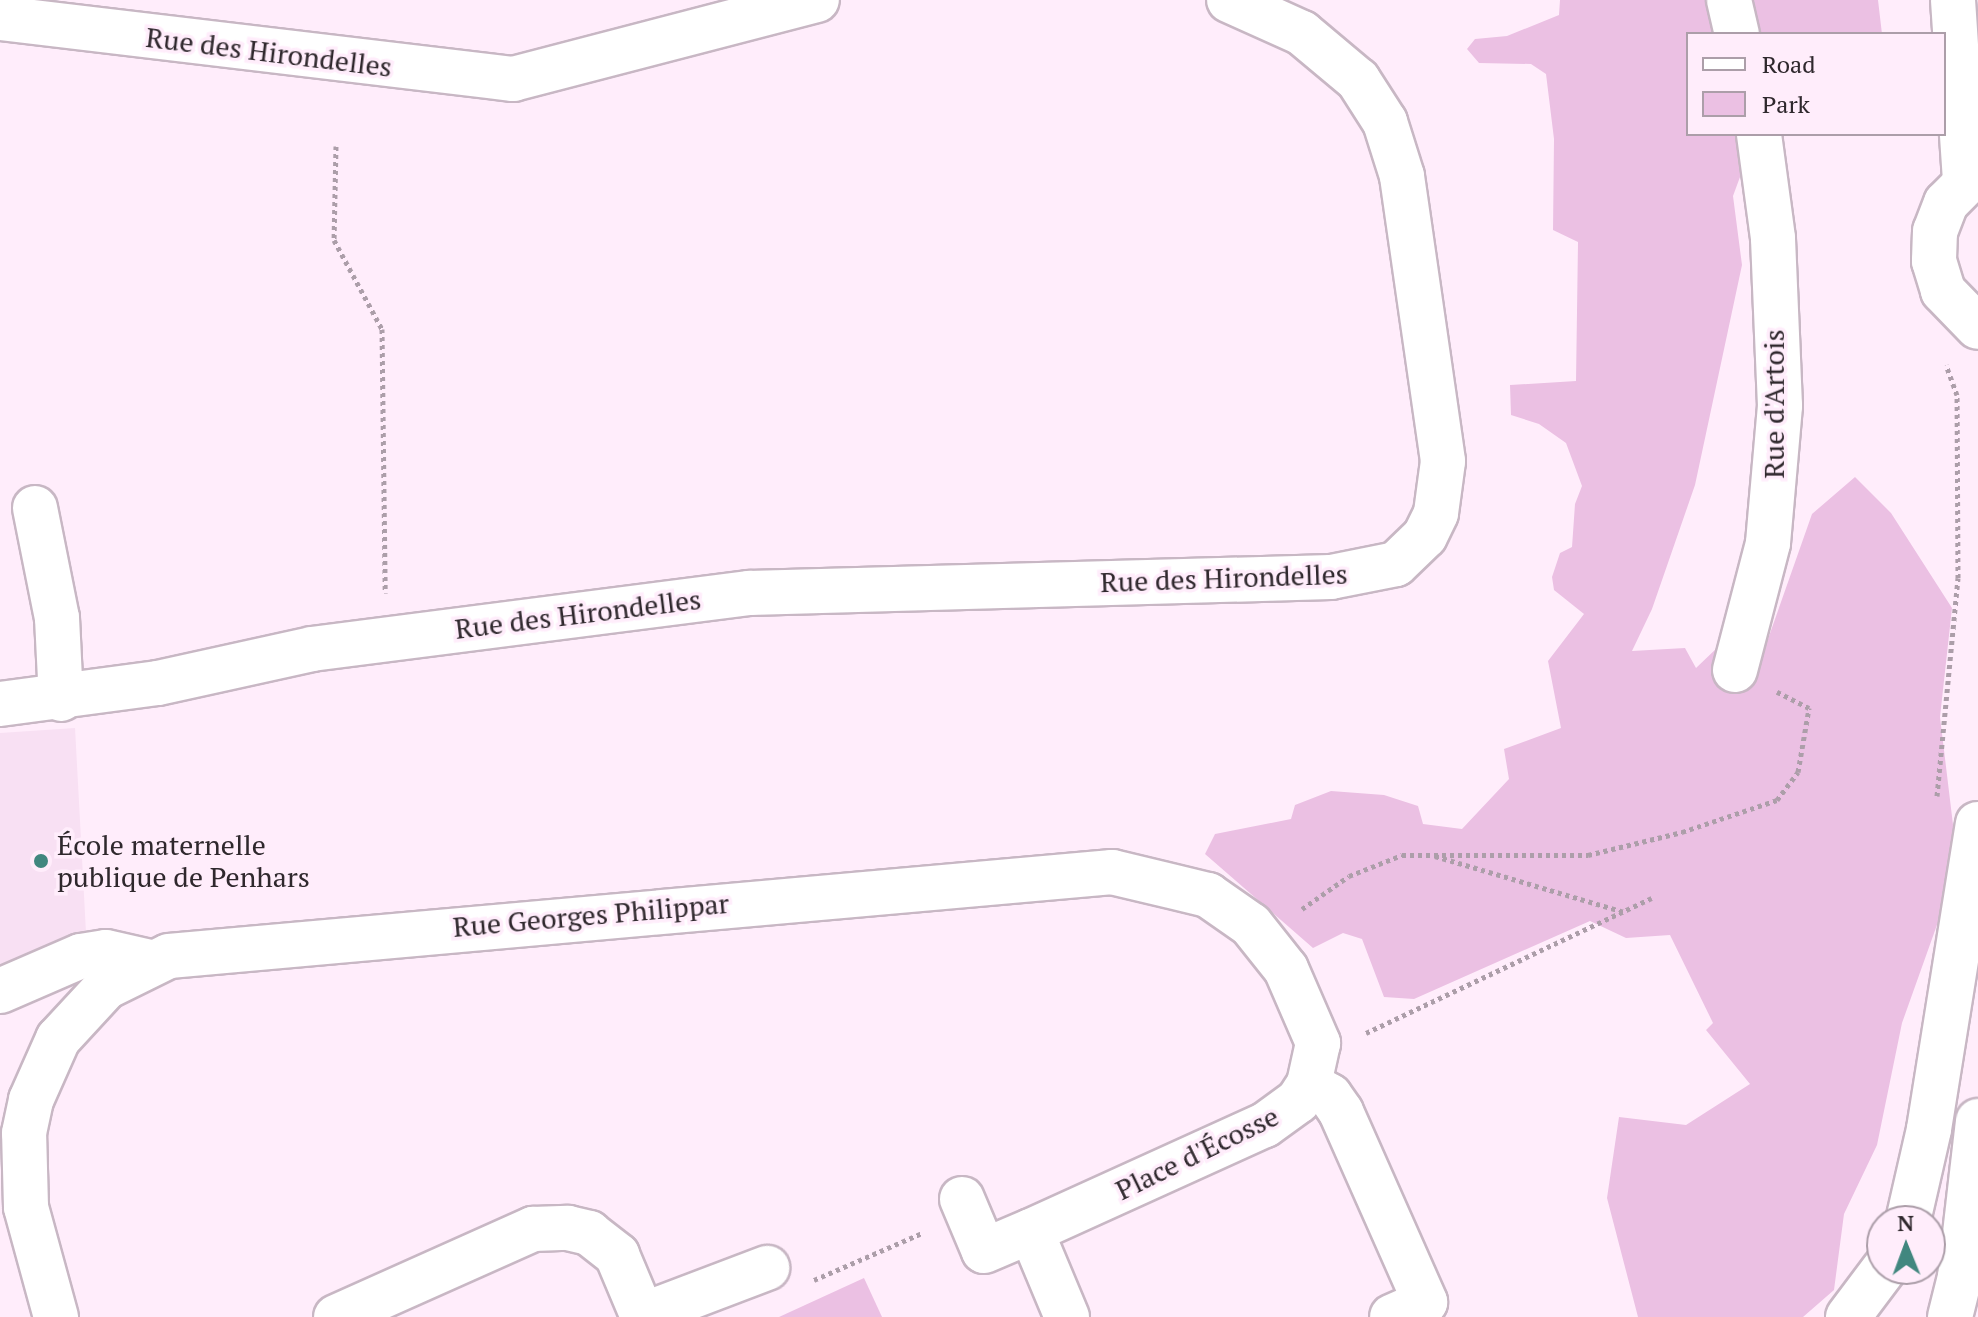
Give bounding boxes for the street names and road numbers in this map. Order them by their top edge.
street label: Rue des Hirondelles [144,20,394,84]
street label: Rue d'Artois [1757,329,1791,479]
street label: Rue des Hirondelles [1100,557,1348,599]
street label: Rue des Hirondelles [453,582,703,646]
street label: Rue Georges Philippar [452,886,730,944]
street label: Place d'Écosse [1110,1099,1284,1207]

